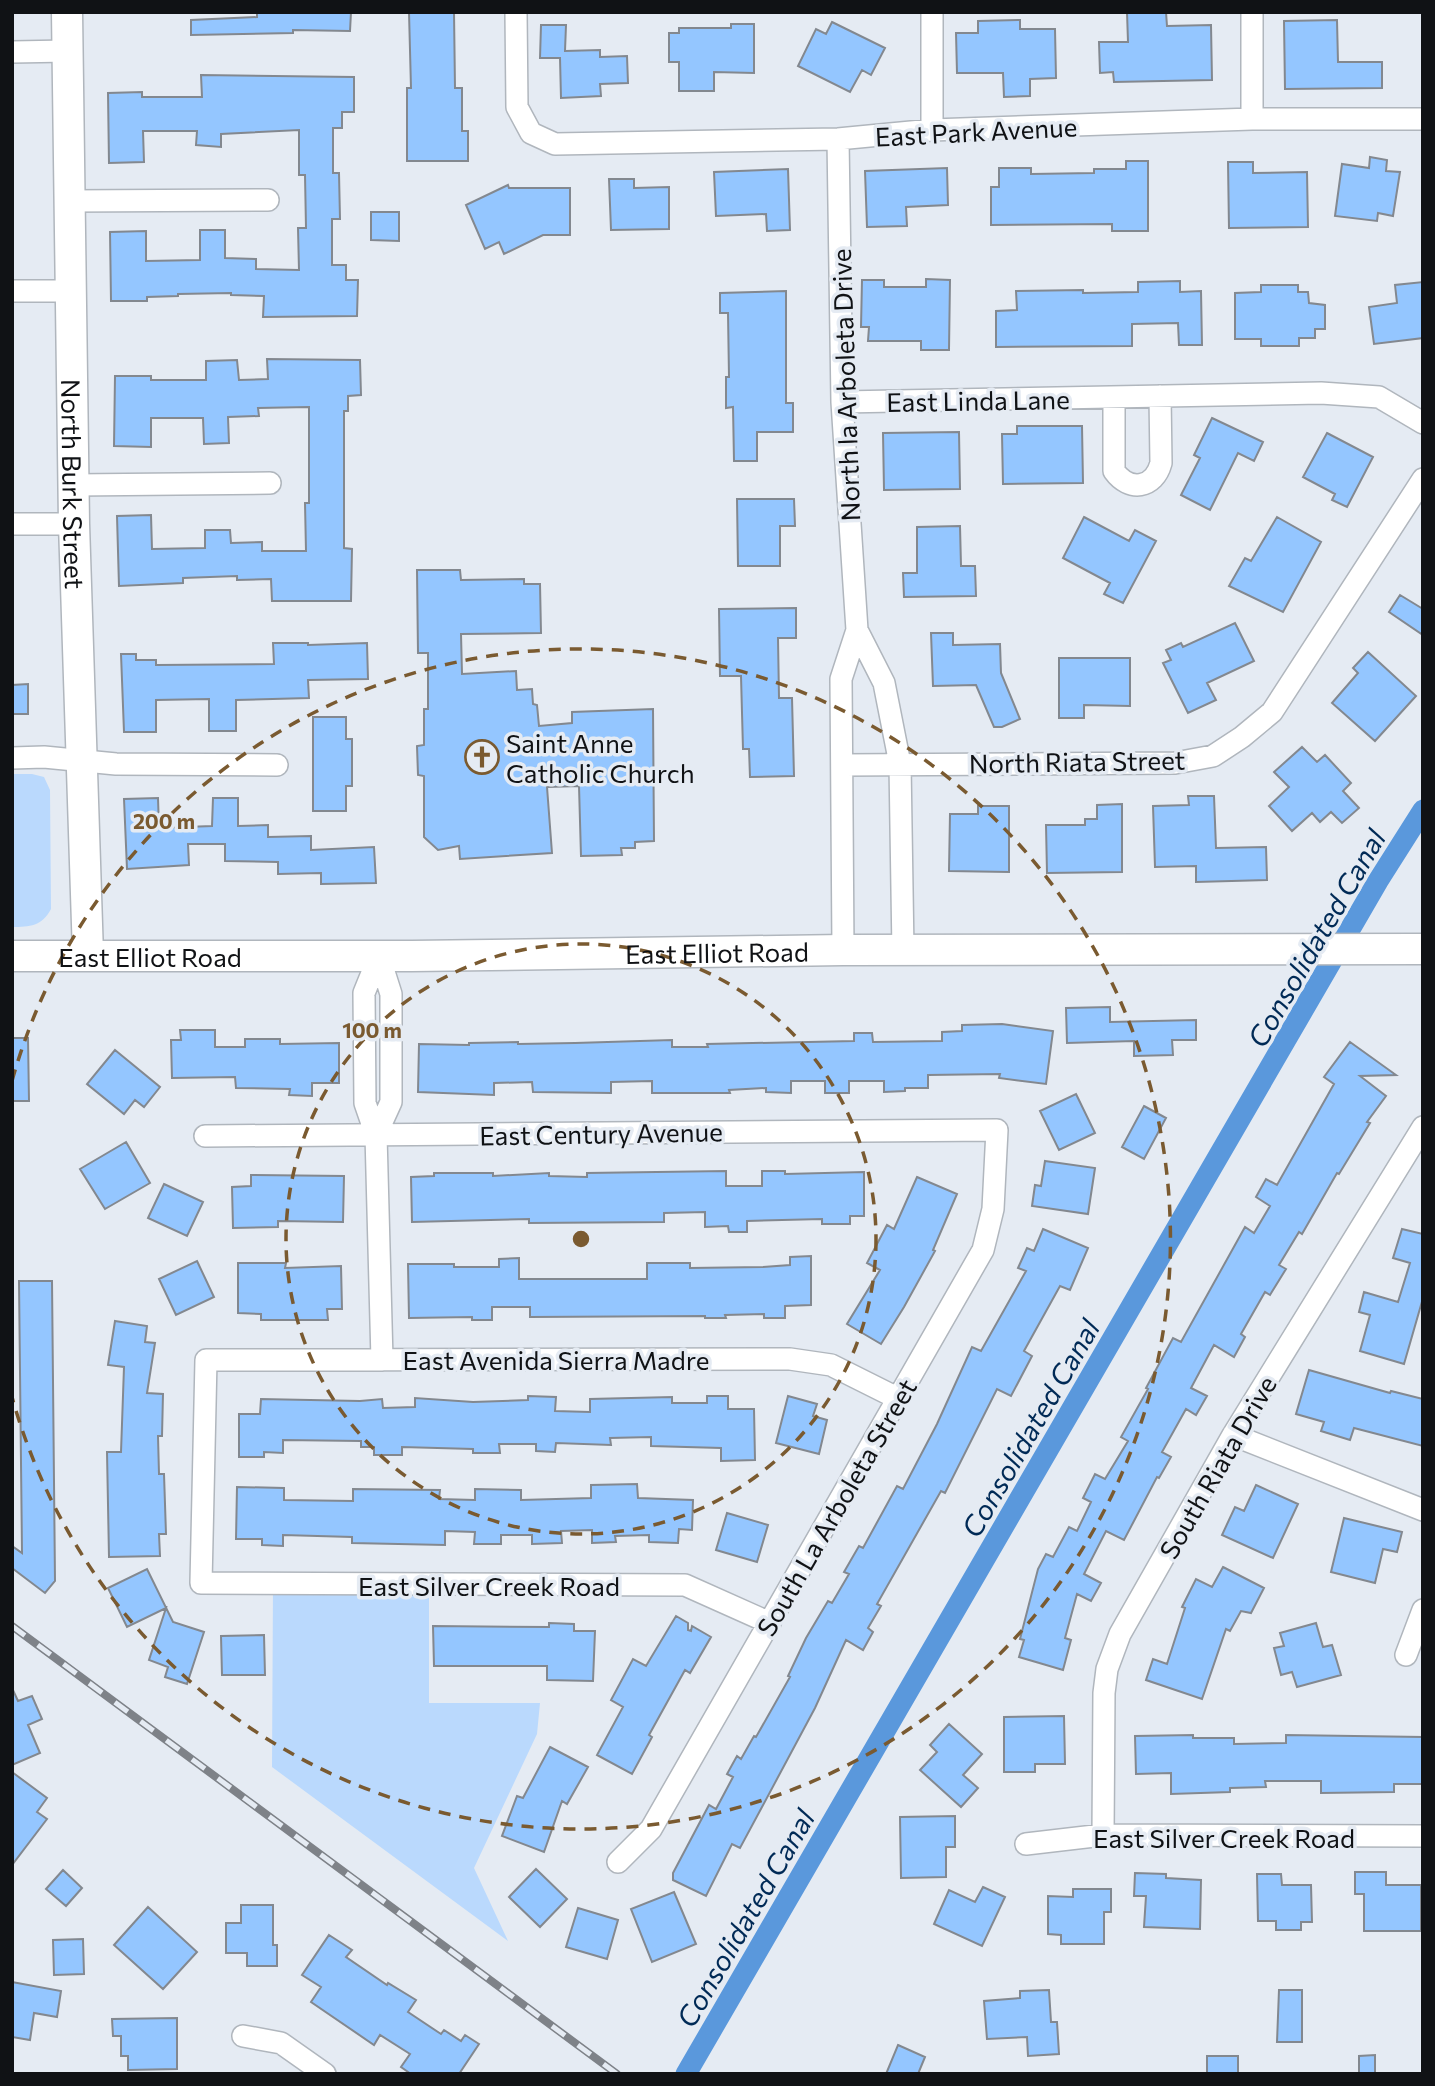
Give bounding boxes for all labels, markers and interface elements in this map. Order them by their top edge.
street label: East Park Avenue [874,110,1078,152]
street label: North la Arboleta Drive [825,248,865,522]
street label: North Burk Street [57,379,92,590]
street label: East Linda Lane [886,383,1070,417]
place label: Saint Anne Catholic Church [506,727,695,788]
church icon: Saint Anne Catholic Church [463,738,501,776]
street label: North Riata Street [968,744,1186,778]
text: 200 m [133,808,195,833]
water label: Consolidated Canal [1240,822,1393,1053]
street label: East Elliot Road [625,935,809,969]
street label: East Elliot Road [58,941,242,972]
text: 100 m [342,1017,402,1042]
street label: East Century Avenue [479,1115,723,1151]
centre of rings [569,1227,593,1251]
water label: Consolidated Canal [954,1312,1107,1543]
street label: East Avenida Sierra Madre [403,1344,709,1375]
street label: South Riata Drive [1152,1370,1282,1564]
street label: South La Arboleta Street [750,1373,922,1641]
street label: East Silver Creek Road [358,1570,620,1601]
water label: Consolidated Canal [669,1802,822,2033]
street label: East Silver Creek Road [1093,1822,1355,1853]

